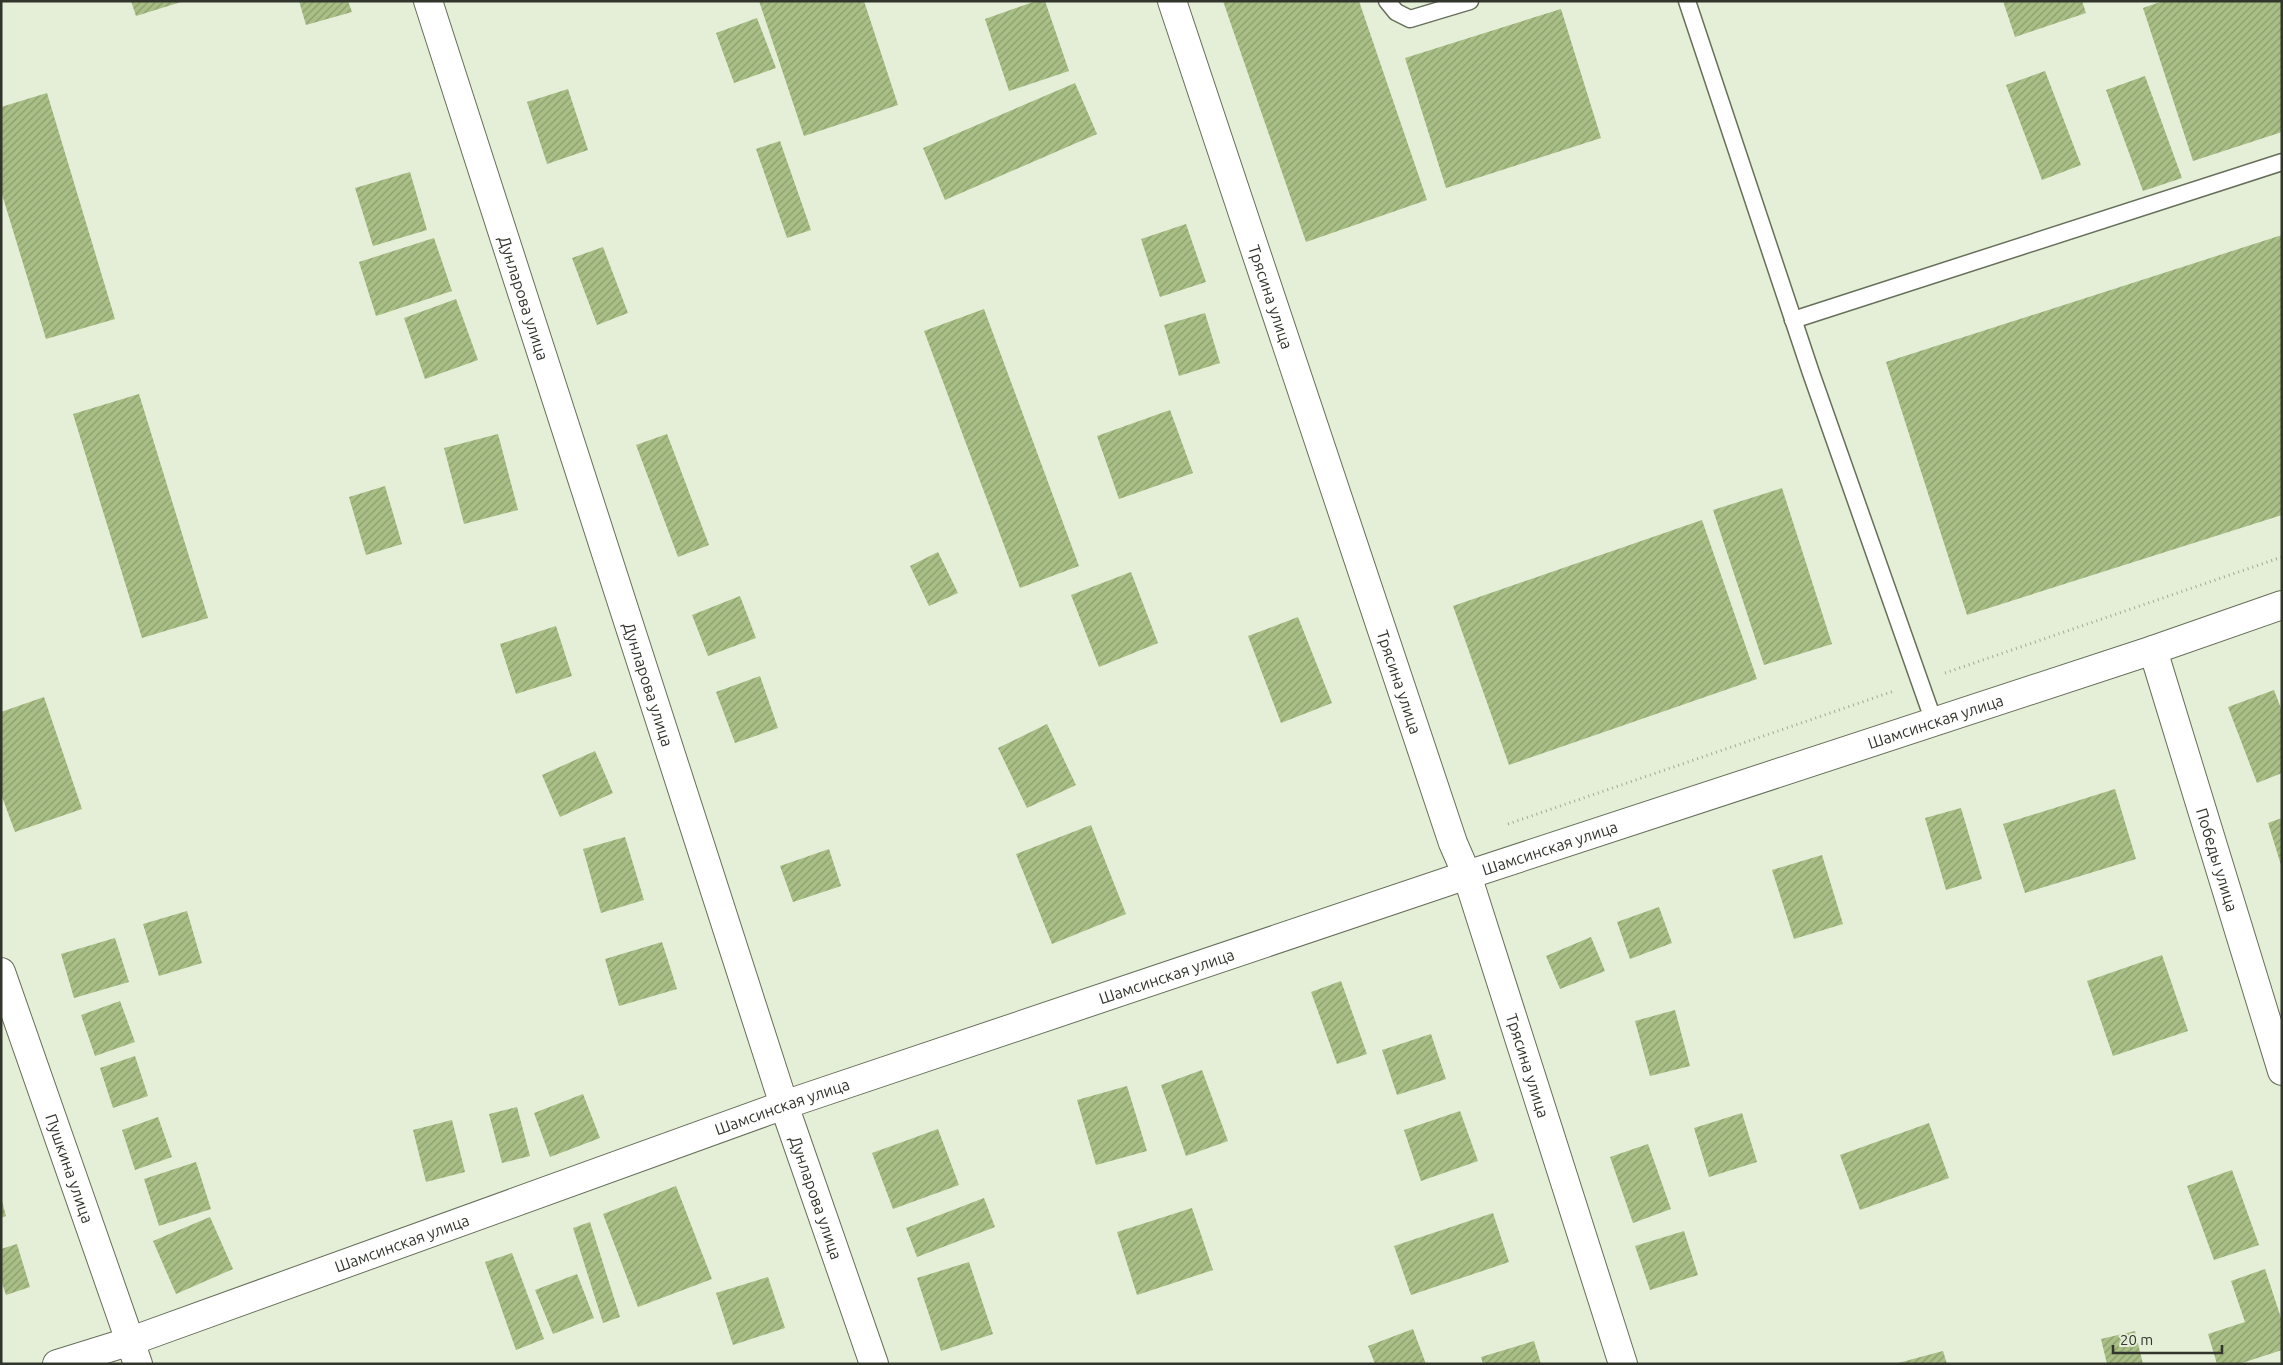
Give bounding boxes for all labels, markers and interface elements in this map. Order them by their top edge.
street label: Дунларова улица [495,233,552,362]
street label: Трясина улица [1245,243,1296,351]
street label: Дунларова улица [620,620,677,749]
street label: Трясина улица [1374,628,1425,736]
street label: Шамсинская улица [1865,691,2006,752]
street label: Победы улица [2193,806,2242,914]
street label: Шамсинская улица [1479,817,1620,879]
street label: Шамсинская улица [1096,945,1237,1007]
street label: Трясина улица [1503,1011,1553,1120]
street label: Шамсинская улица [712,1075,852,1138]
street label: Пушкина улица [42,1111,97,1225]
street label: Дунларова улица [786,1133,846,1262]
street label: Шамсинская улица [332,1211,472,1276]
scale bar [2113,1322,2222,1354]
text: 20 m [2120,1331,2153,1348]

